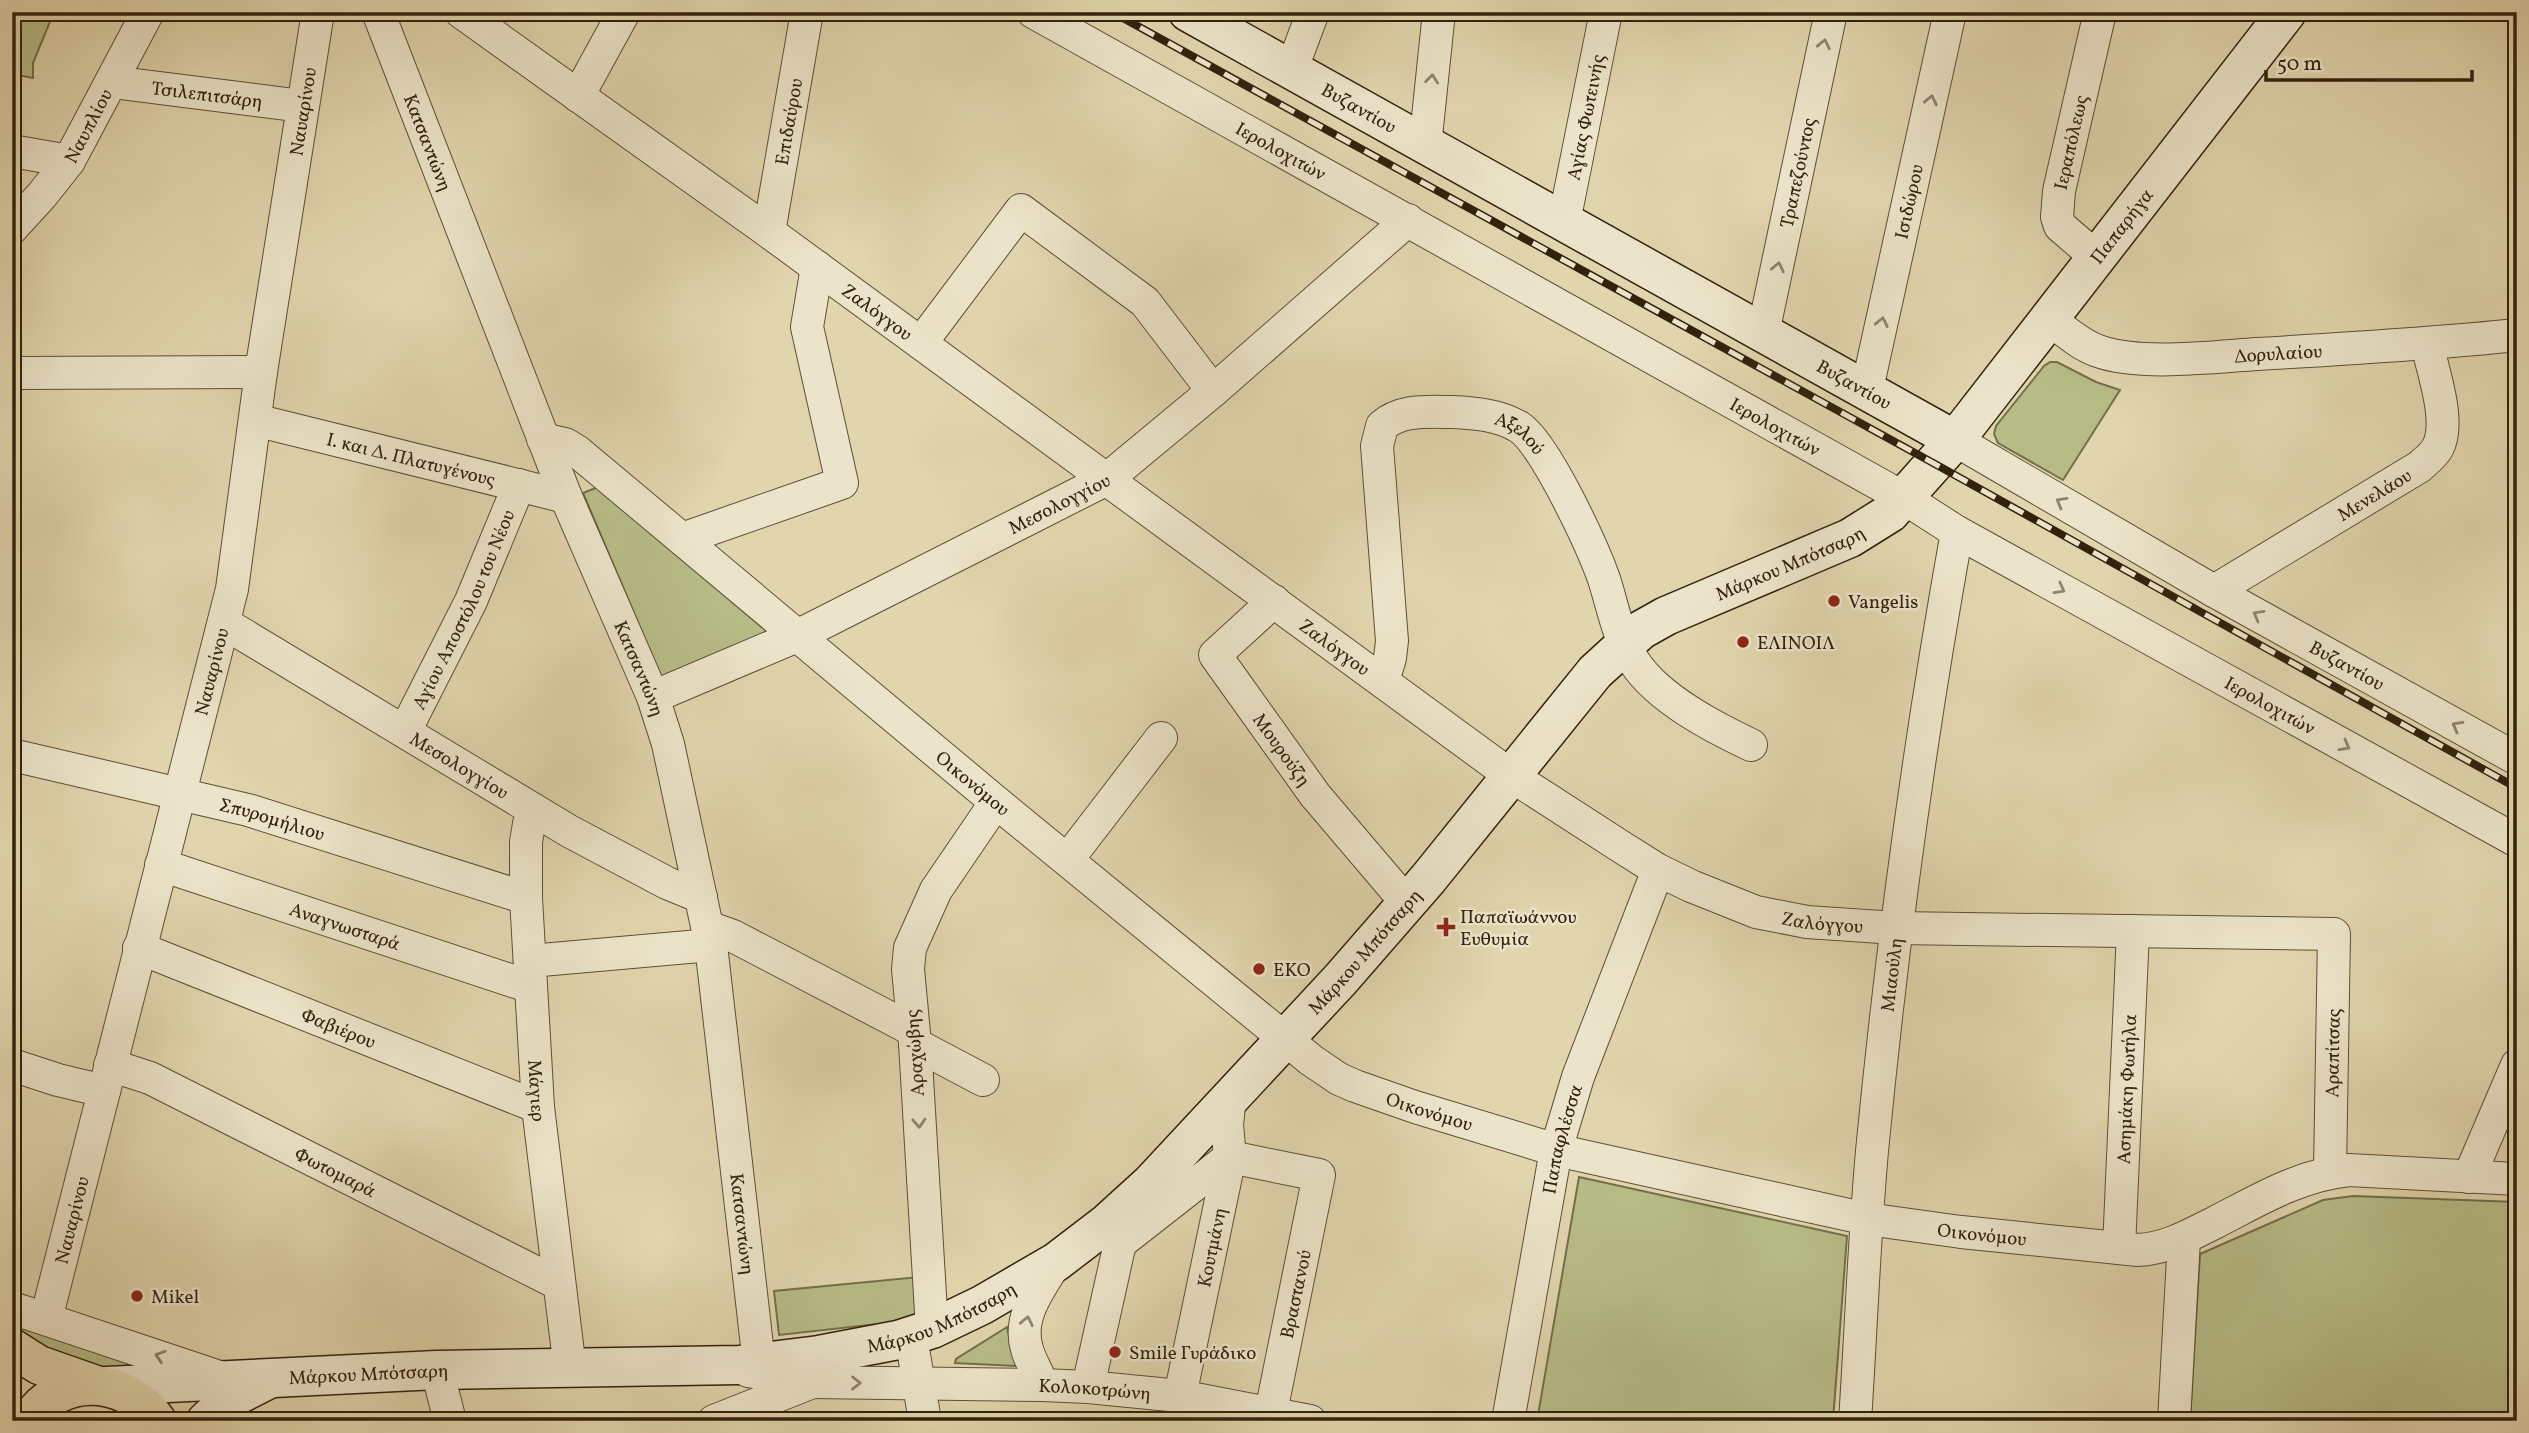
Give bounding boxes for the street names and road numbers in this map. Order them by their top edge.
street label: Αγίας Φωτεινής [1562,52,1612,183]
street label: Ναυαρίνου [284,66,324,158]
street label: Τσιλεπιτσάρη [150,76,264,116]
street label: Επιδαύρου [770,76,810,167]
street label: Βυζαντίου [1316,78,1400,141]
street label: Ναυπλίου [59,85,120,168]
street label: Κατσαντώνη [396,91,457,196]
street label: Ιεραπόλεως [2049,93,2096,193]
street label: Τραπεζούντος [1775,115,1823,231]
street label: Ιερολοχιτών [1230,116,1330,188]
street label: Ισιδώρου [1889,162,1931,242]
street label: Παπαρήγα [2085,183,2161,270]
street label: Ζαλόγγου [836,278,917,348]
street label: Δορυλαίου [2233,339,2323,371]
street label: Βυζαντίου [1811,354,1896,417]
street label: Ιερολοχιτών [1724,392,1824,464]
street label: Αξελού [1491,407,1550,460]
street label: Ι. και Δ. Πλατυγένους [324,427,498,494]
street label: Μενελάου [2333,463,2417,529]
street label: Μεσολογγίου [1004,468,1115,542]
street label: Αγίου Αποστόλου του Νέου [407,506,522,715]
street label: Μάρκου Μπότσαρη [1712,521,1871,608]
street label: Ζαλόγγου [1293,614,1374,683]
street label: Κατσαντώνη [606,617,670,721]
street label: Ναυαρίνου [189,626,237,719]
street label: Βυζαντίου [2304,635,2388,698]
street label: Ιερολοχιτών [2219,671,2319,742]
street label: Μουρούζη [1246,709,1316,793]
street label: Μεσολογγίου [404,727,513,807]
street label: Οικονόμου [929,746,1014,823]
street label: Σπυρομήλιου [217,793,328,848]
street label: Μάρκου Μπότσαρη [1303,884,1429,1021]
street label: Αναγνωσταρά [286,897,404,958]
street label: Ζαλόγγου [1779,906,1864,941]
street label: Μιαούλη [1876,936,1910,1013]
street label: Φαβιέρου [297,1003,379,1056]
street label: Αραχώβης [900,1008,932,1097]
street label: Αραπίτσας [2320,1008,2348,1098]
street label: Ασημάκη Φωτήλα [2112,1013,2144,1165]
street label: Μάγιερ [520,1059,551,1123]
street label: Παπαφλέσσα [1537,1081,1590,1196]
street label: Οικονόμου [1382,1087,1475,1139]
street label: Φωτομαρά [290,1142,381,1205]
street label: Κατσαντώνη [722,1172,760,1277]
street label: Ναυαρίνου [49,1174,97,1267]
street label: Κουτμάνη [1192,1205,1234,1290]
street label: Οικονόμου [1935,1218,2028,1254]
street label: Βραστανού [1275,1248,1319,1341]
street label: Μάρκου Μπότσαρη [865,1277,1022,1361]
street label: Μάρκου Μπότσαρη [288,1359,449,1392]
street label: Κολοκοτρώνη [1038,1374,1152,1408]

